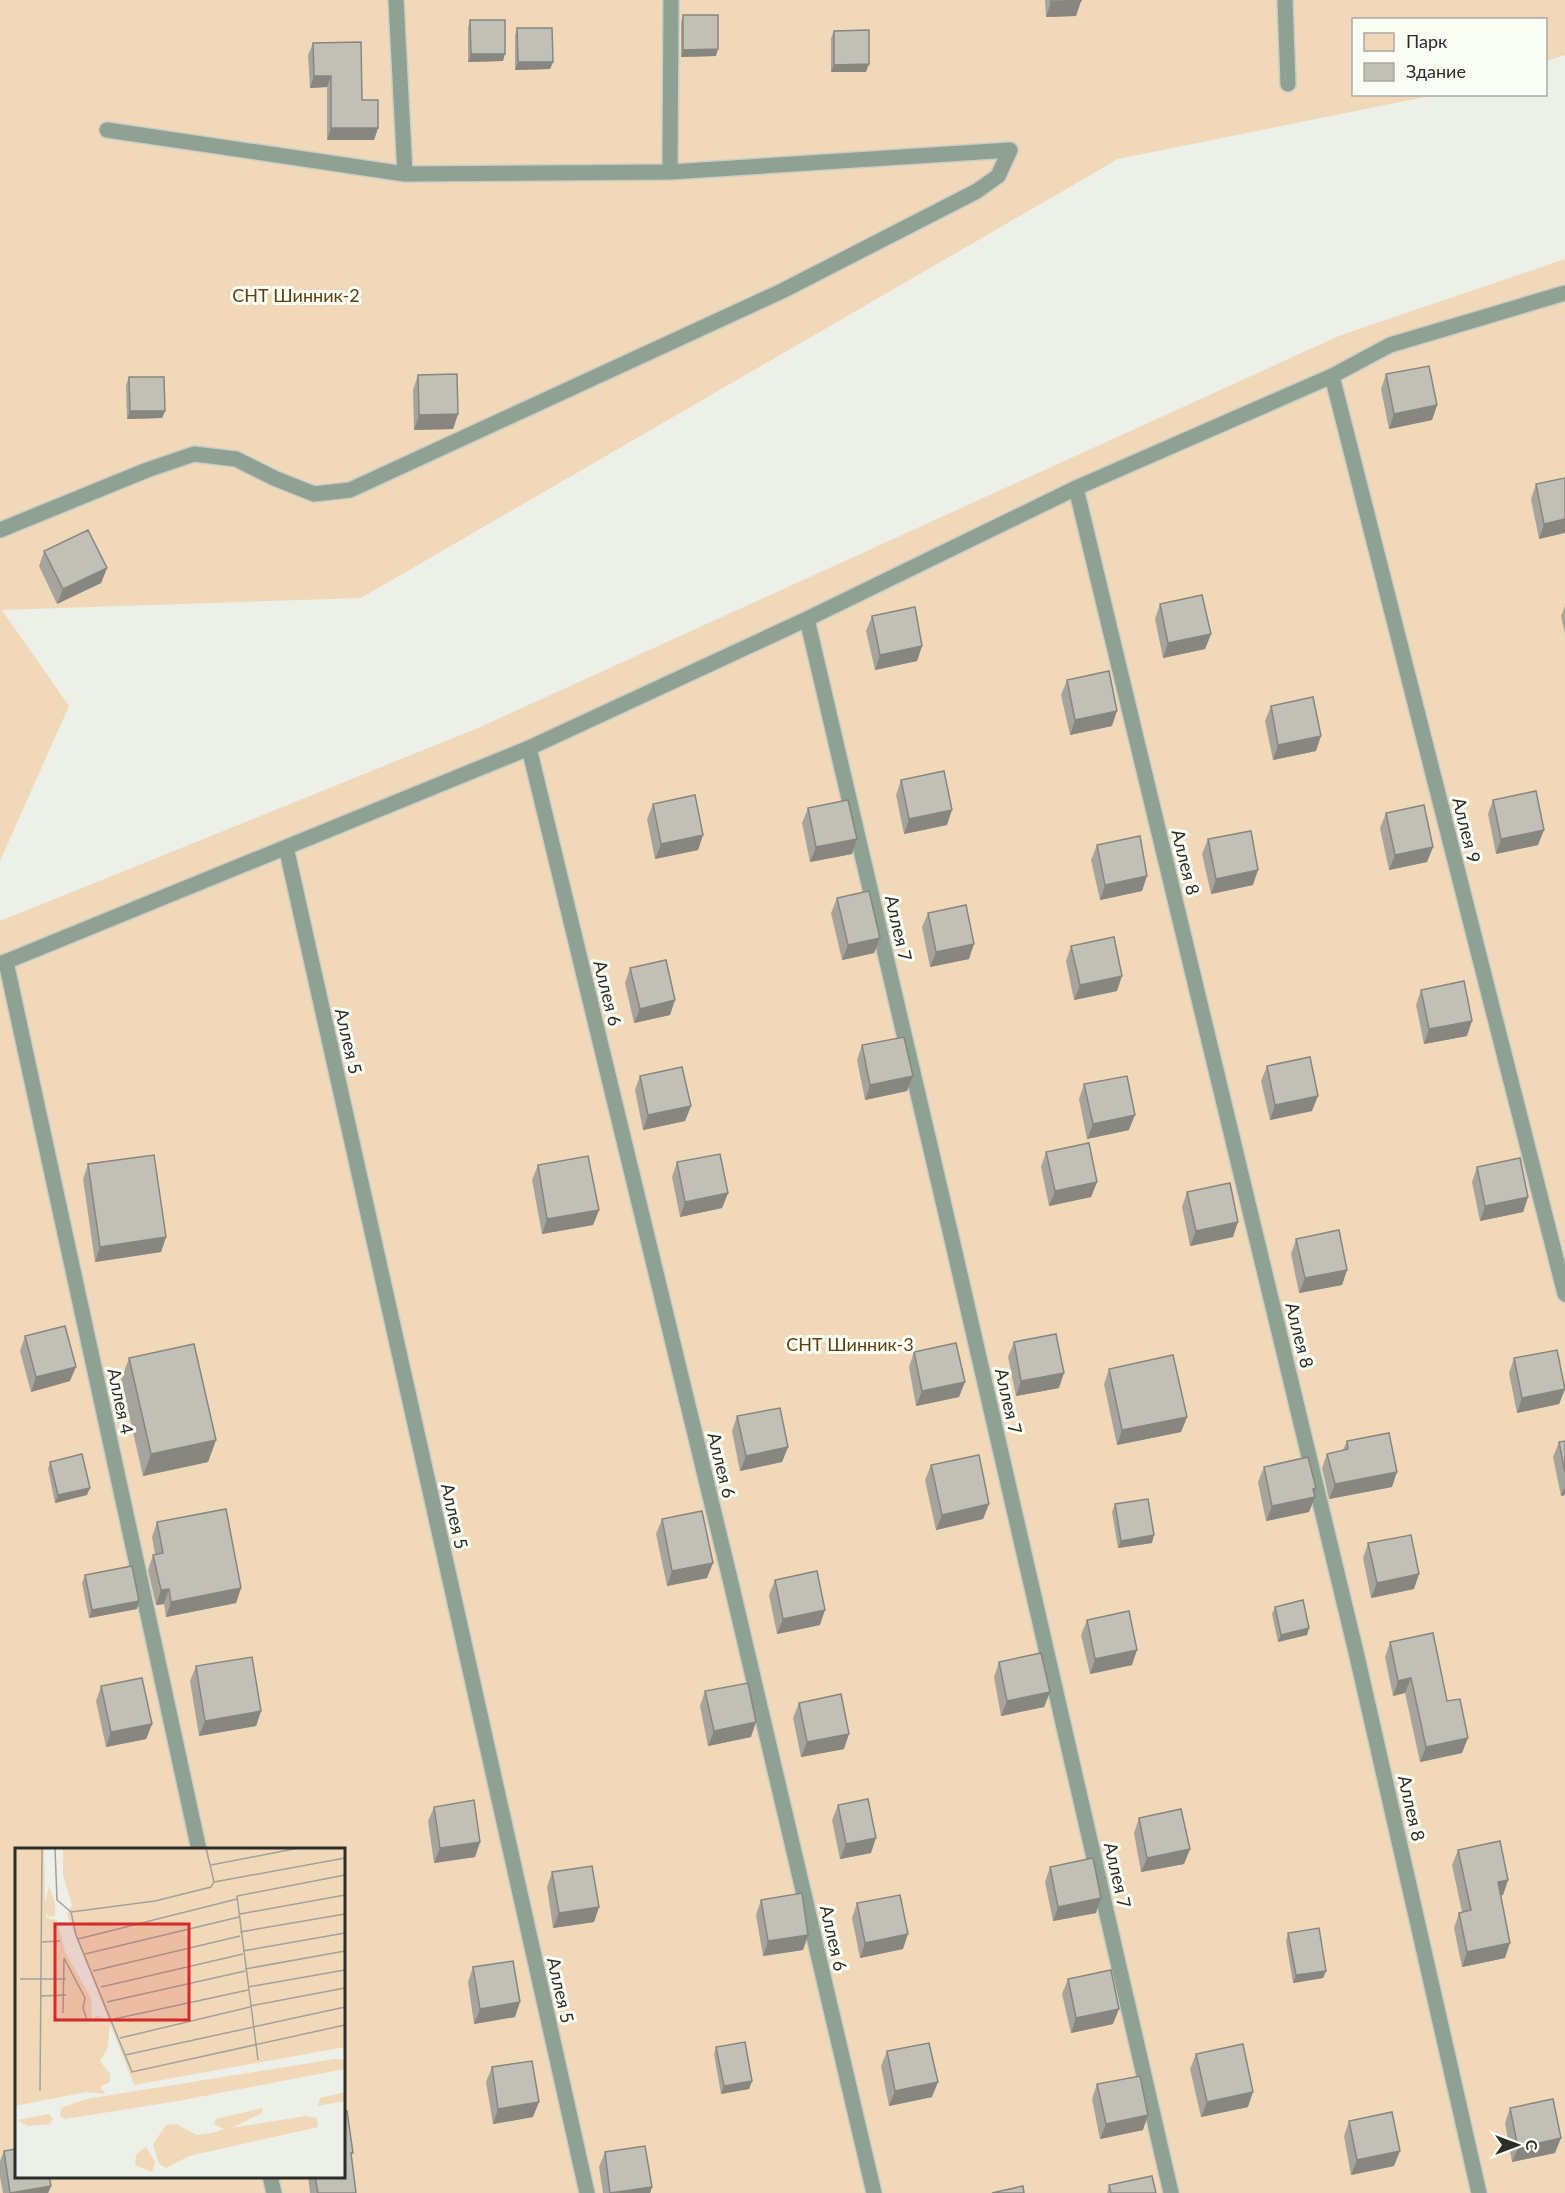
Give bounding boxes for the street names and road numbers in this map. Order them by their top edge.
street label: Аллея 9 [1448,795,1486,865]
street label: Аллея 8 [1167,827,1205,897]
street label: Аллея 7 [881,893,917,963]
street label: Аллея 6 [589,958,627,1028]
street label: Аллея 5 [331,1006,367,1076]
street label: Аллея 8 [1281,1300,1319,1370]
street label: Аллея 4 [103,1366,139,1436]
street label: Аллея 7 [991,1366,1027,1436]
street label: Аллея 6 [703,1430,741,1500]
street label: Аллея 5 [437,1481,473,1551]
street label: Аллея 8 [1394,1773,1430,1843]
street label: Аллея 7 [1100,1840,1136,1910]
street label: Аллея 6 [816,1903,852,1973]
street label: Аллея 5 [543,1955,579,2025]

